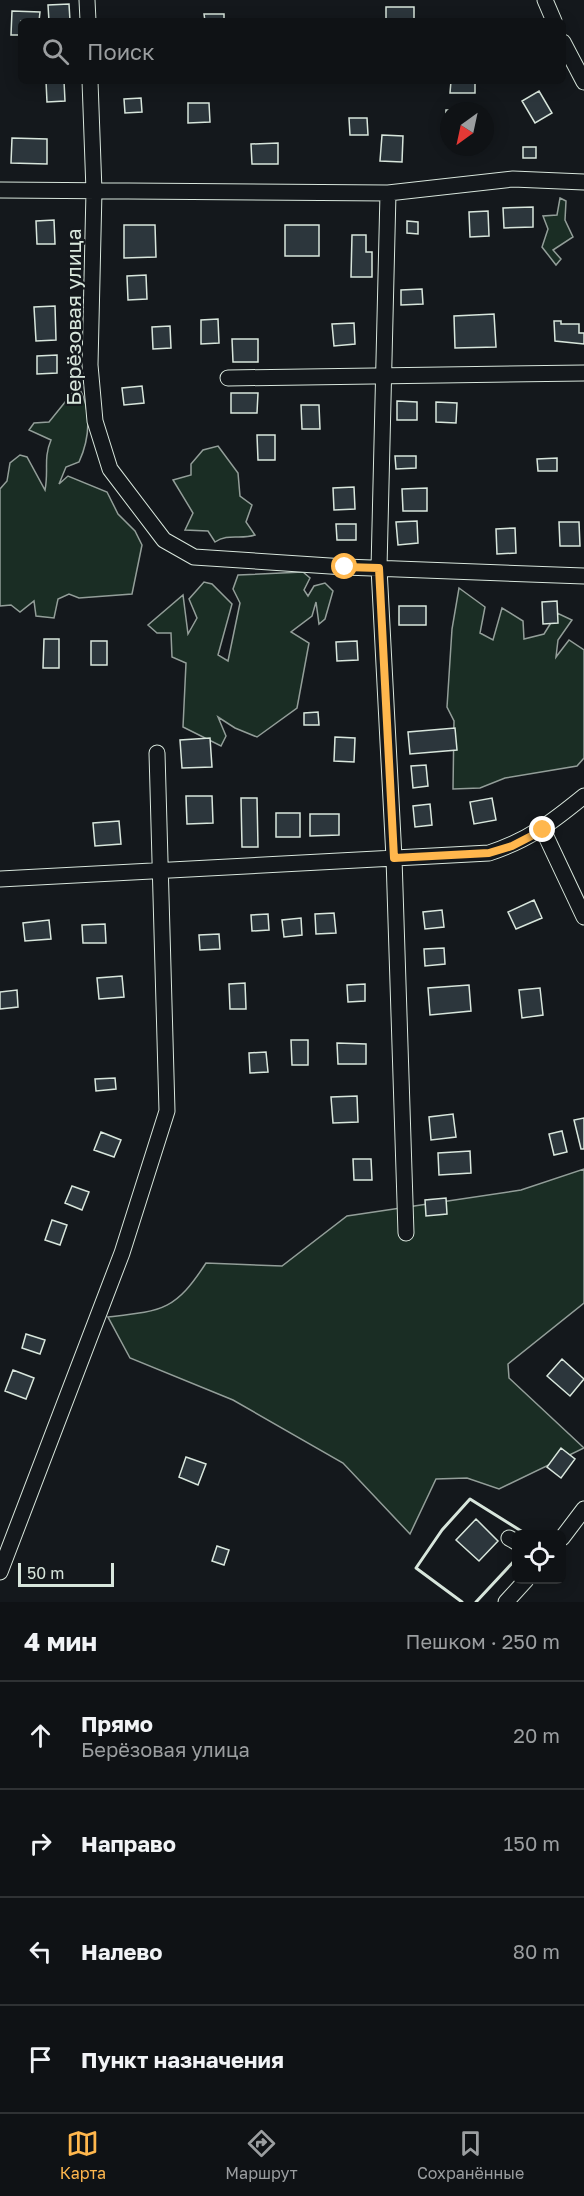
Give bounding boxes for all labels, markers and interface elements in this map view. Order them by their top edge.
search box [18,18,566,84]
icon: search [39,35,72,68]
text: Поиск [87,38,155,65]
north arrow [440,102,494,156]
street label: Берёзовая улица [60,228,86,406]
route start [331,553,357,579]
route end [529,816,555,842]
map controls [512,1530,566,1584]
button: locate [512,1530,566,1584]
scale bar [18,1560,114,1588]
text: 50 m [27,1563,64,1583]
text: 4 мин [24,1626,97,1657]
text: Пешком · 250 m [405,1629,560,1653]
text: Прямо [81,1710,153,1737]
icon: ahead [24,1719,57,1752]
text: 20 m [513,1723,560,1747]
text: Берёзовая улица [81,1737,250,1761]
icon: right [24,1827,57,1860]
text: Направо [81,1830,176,1857]
text: 150 m [504,1831,560,1855]
icon: left [24,1935,57,1968]
text: Налево [81,1938,163,1965]
text: 80 m [513,1939,560,1963]
icon: arrive [24,2043,57,2076]
text: Пункт назначения [81,2046,284,2073]
tab: Карта [60,2127,106,2183]
tab: Маршрут [225,2127,298,2183]
tab: Сохранённые [417,2127,524,2183]

